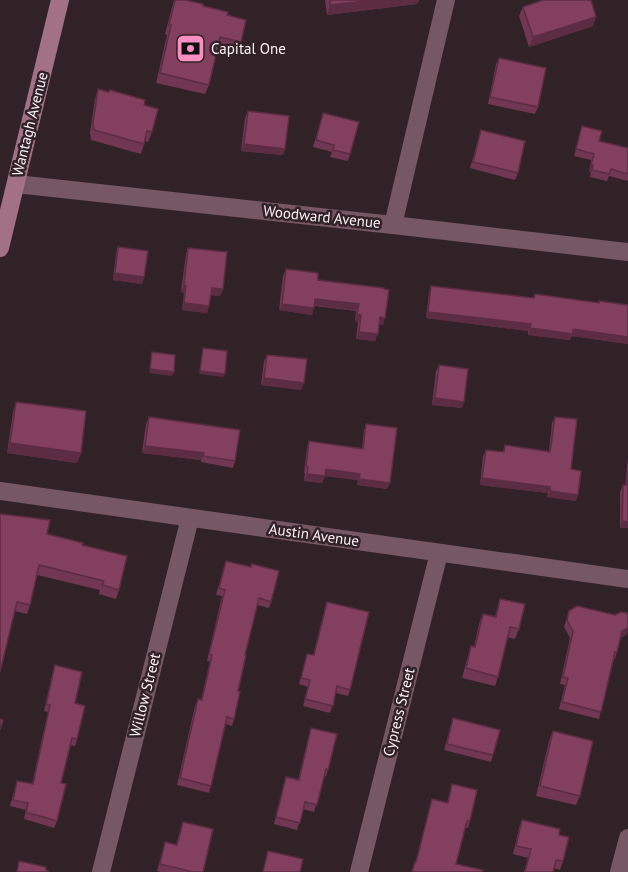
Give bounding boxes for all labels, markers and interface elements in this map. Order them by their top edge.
bank icon: Capital One [174,33,206,65]
place label: Capital One [211,39,286,58]
street label: Wantagh Avenue [7,70,52,178]
street label: Woodward Avenue [262,201,382,232]
street label: Austin Avenue [268,519,360,550]
street label: Willow Street [125,651,164,739]
street label: Cypress Street [378,666,419,758]

